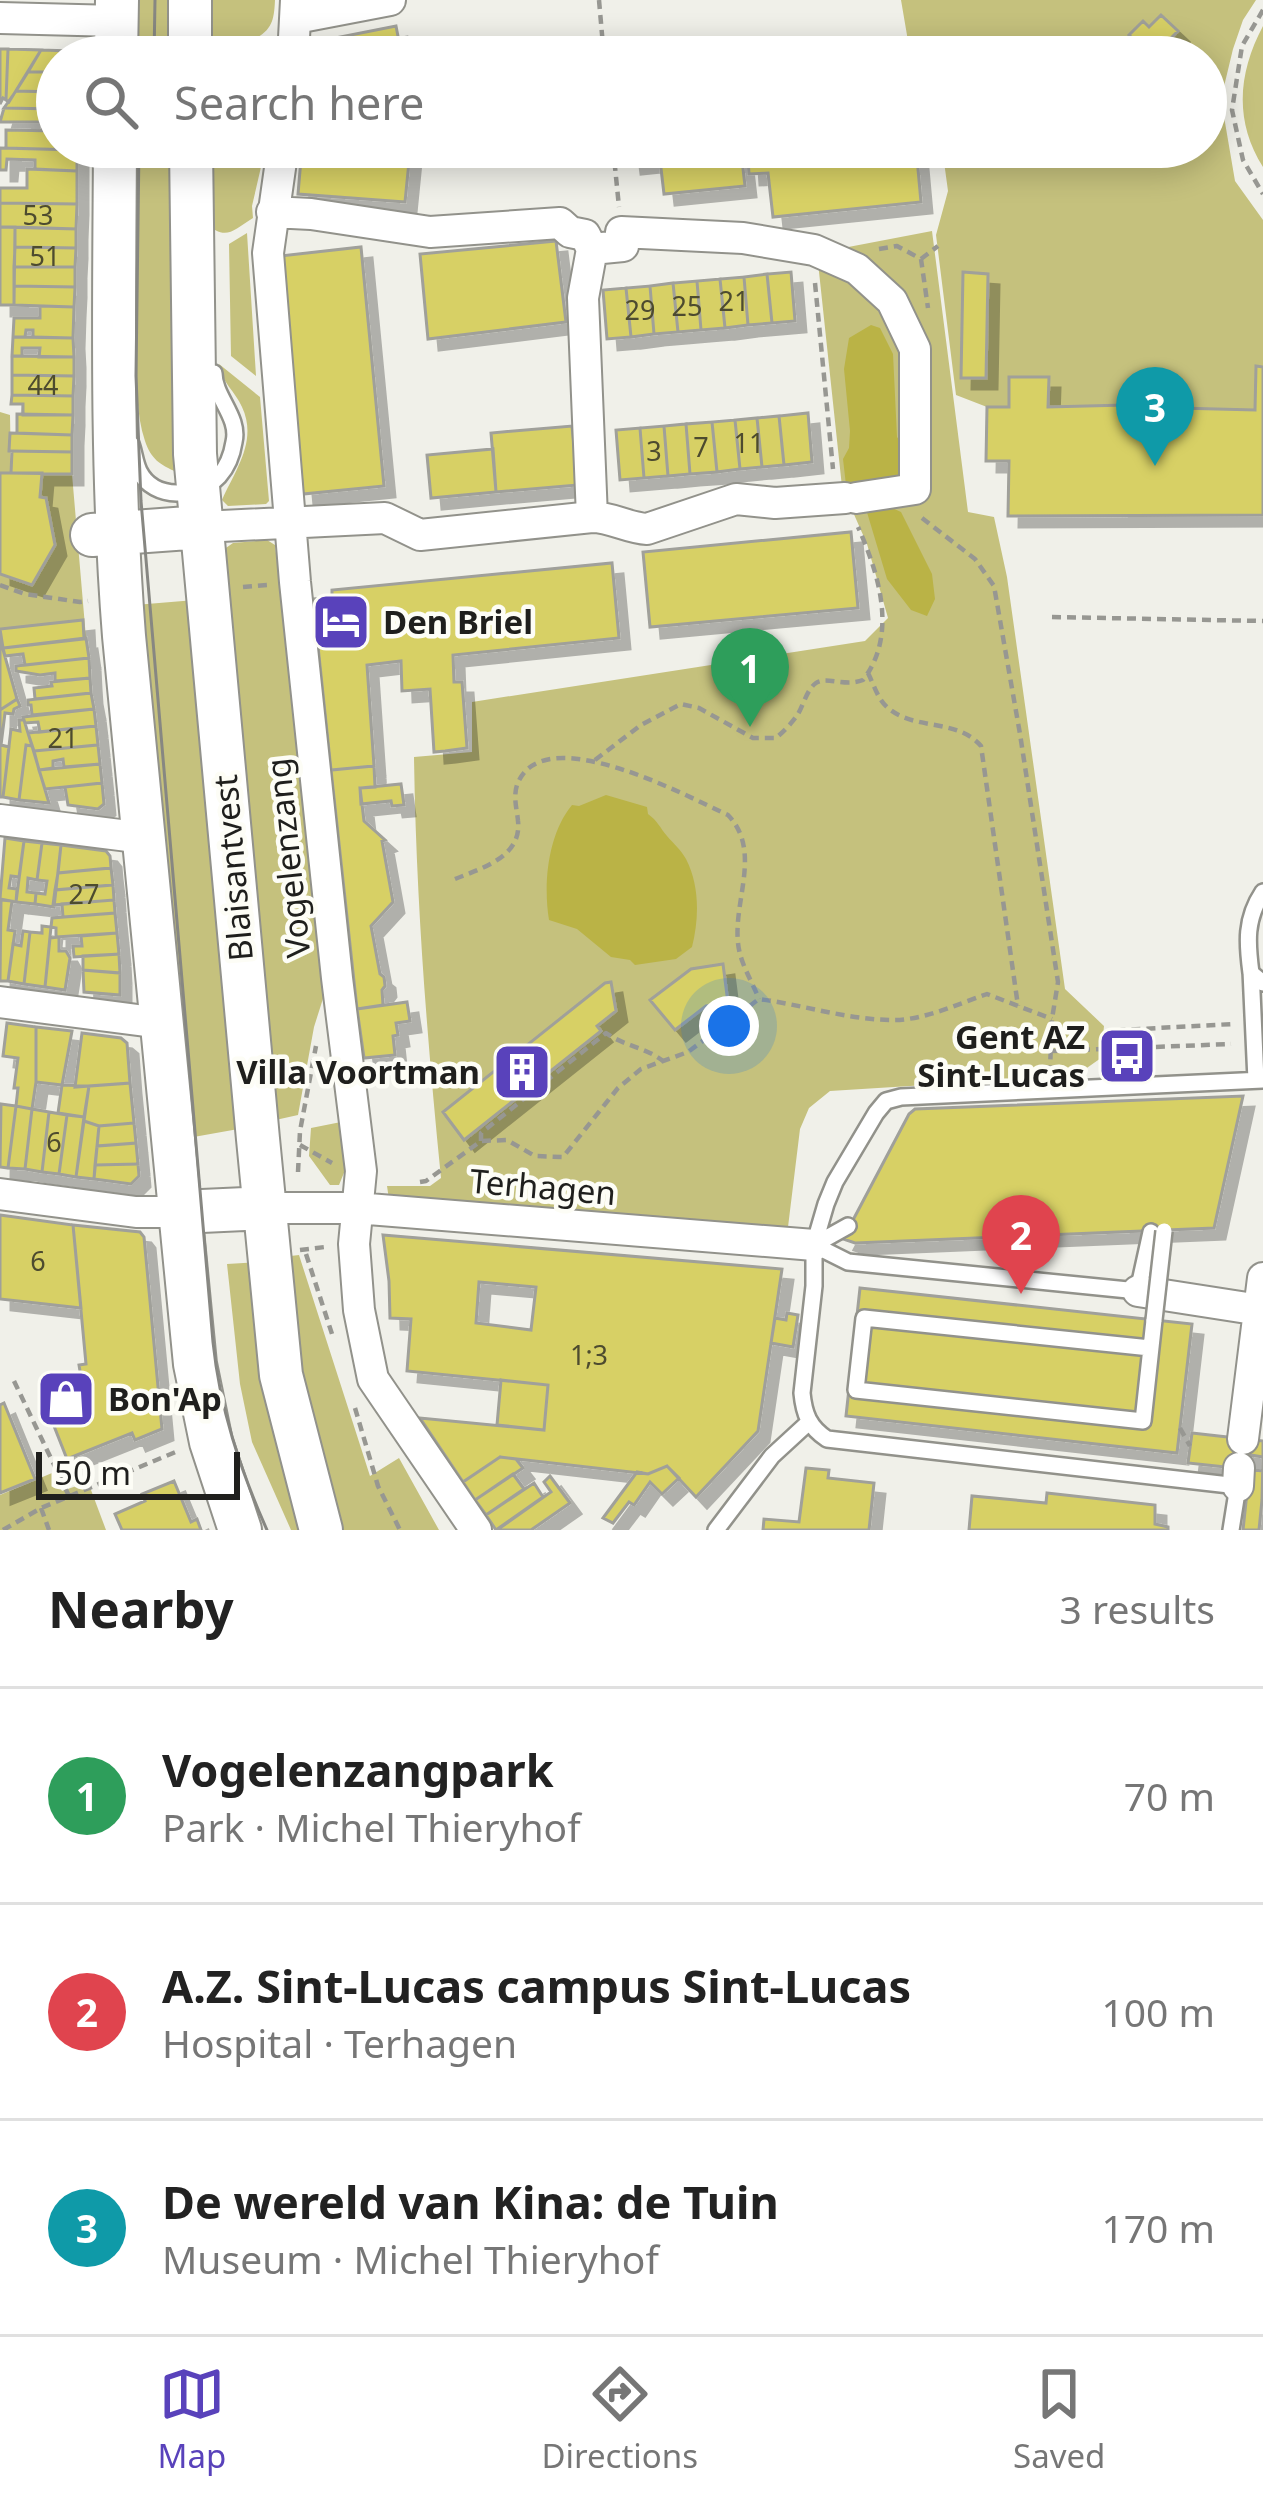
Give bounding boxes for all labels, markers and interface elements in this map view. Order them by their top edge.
search box [36,36,1227,168]
icon: search [78,69,144,135]
text: Search here [174,72,424,133]
house number: 53 [23,196,53,233]
house number: 51 [30,237,60,274]
house number: 21 [719,282,749,319]
house number: 25 [672,287,702,324]
house number: 29 [625,291,655,328]
house number: 44 [28,366,58,403]
pin: 3 [1116,367,1194,466]
house number: 11 [734,424,764,461]
house number: 7 [693,428,709,465]
house number: 3 [646,432,662,469]
hotel icon: Den Briel [310,591,372,653]
place label: Den Briel [383,599,533,644]
pin: 1 [711,628,789,727]
house number: 21 [48,719,78,756]
street label: Vogelenzang [255,756,320,960]
street label: Blaisantvest [202,773,263,963]
house number: 27 [69,875,99,912]
your location [699,996,759,1056]
place label: Gent AZ Sint-Lucas [917,1014,1085,1097]
bus stop icon: Gent AZ Sint-Lucas [1096,1025,1158,1087]
building icon: Villa Voortman [491,1041,553,1103]
place label: Villa Voortman [236,1049,480,1094]
house number: 6 [46,1123,62,1160]
street label: Terhagen [468,1158,618,1215]
pin: 2 [982,1195,1060,1294]
house number: 6 [30,1242,46,1279]
house number: 1;3 [570,1336,608,1373]
shop icon: Bon'Ap [35,1368,97,1430]
place label: Bon'Ap [108,1376,222,1421]
scale bar [36,1446,240,1499]
text: 50 m [54,1450,131,1495]
text: Nearby [48,1573,234,1643]
text: 3 results [1060,1582,1215,1635]
text: Vogelenzangpark [162,1739,554,1800]
text: 1 [76,1769,98,1822]
text: 70 m [1124,1769,1215,1822]
text: Park · Michel Thieryhof [162,1800,581,1853]
text: A.Z. Sint-Lucas campus Sint-Lucas [162,1955,911,2016]
text: 2 [76,1985,98,2038]
text: 100 m [1101,1985,1215,2038]
text: Hospital · Terhagen [162,2016,517,2069]
text: De wereld van Kina: de Tuin [162,2171,779,2232]
text: 3 [76,2201,98,2254]
text: 170 m [1101,2201,1215,2254]
text: Museum · Michel Thieryhof [162,2232,659,2285]
tab: Map [158,2361,226,2478]
tab: Directions [541,2361,698,2478]
tab: Saved [1013,2361,1105,2478]

